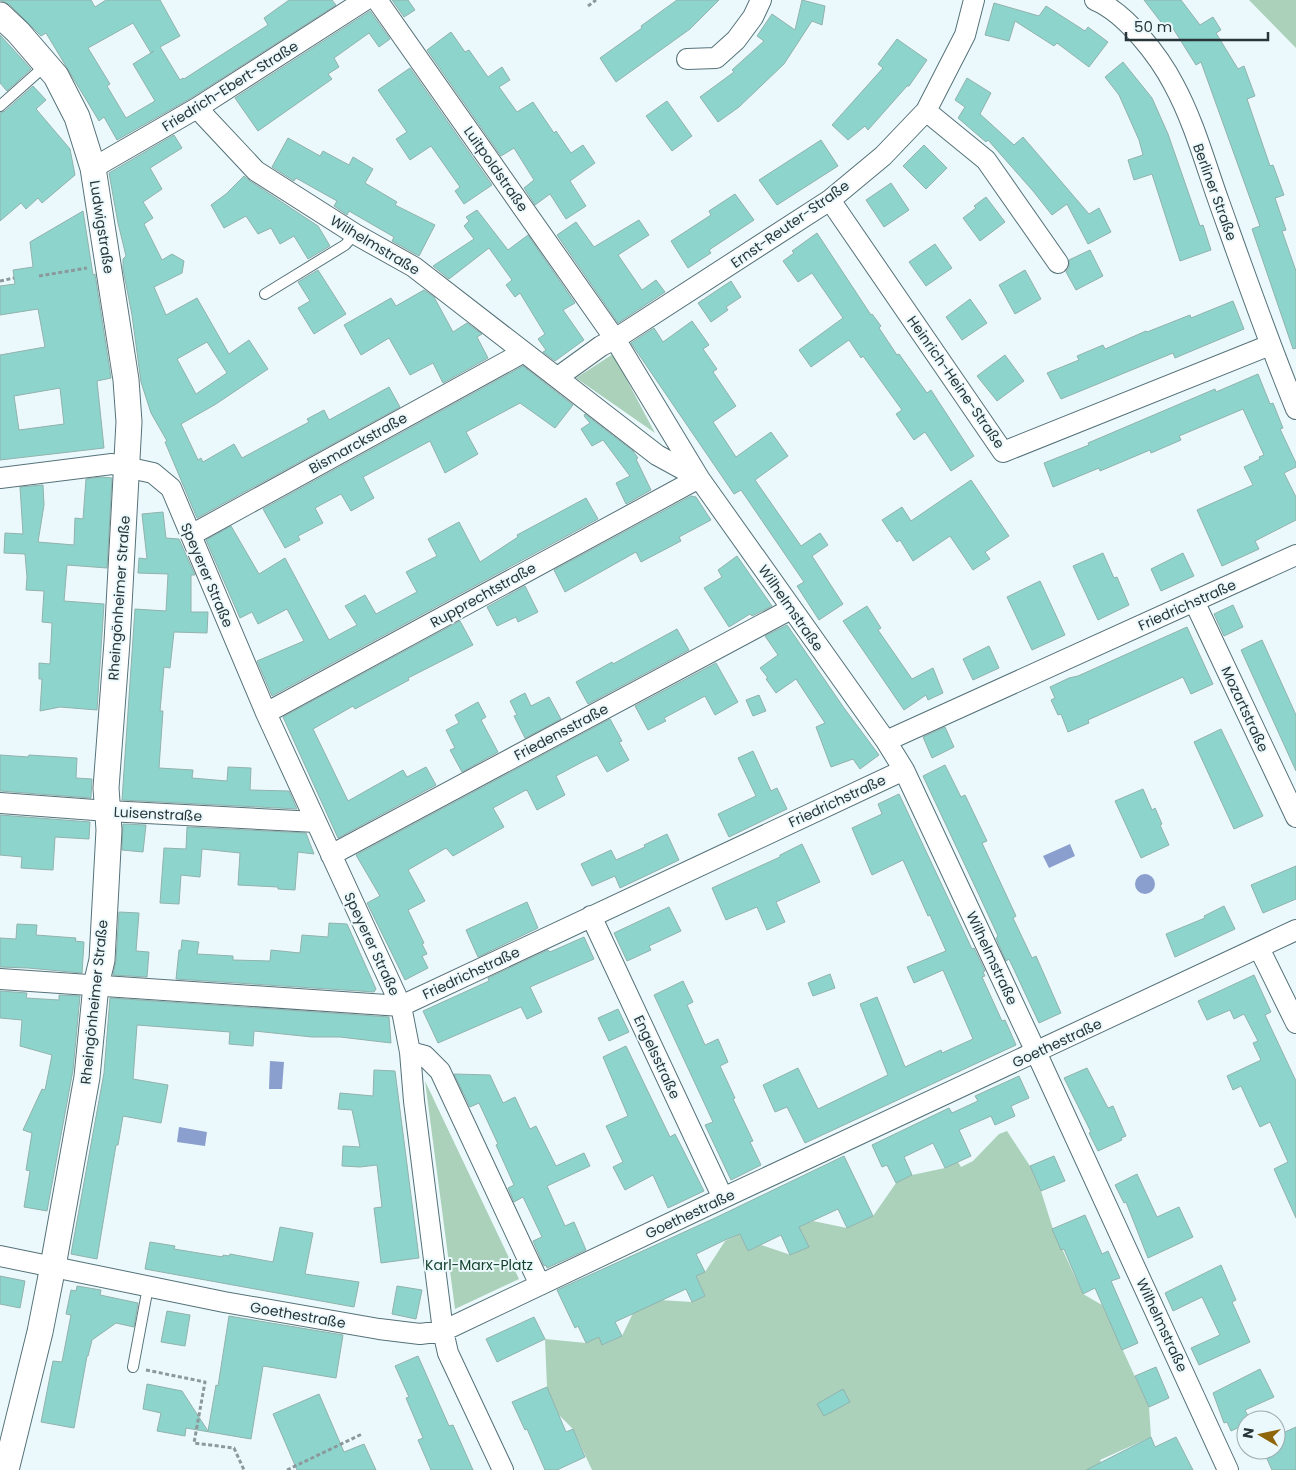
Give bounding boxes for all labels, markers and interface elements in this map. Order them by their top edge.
scale bar [1126,10,1268,42]
text: 50 m [1134,16,1172,37]
street label: Friedrich-Ebert-Straße [158,36,302,136]
street label: Luitpoldstraße [459,122,533,216]
street label: Berliner Straße [1188,141,1242,244]
street label: Ernst-Reuter-Straße [727,175,854,273]
street label: Ludwigstraße [85,179,119,275]
street label: Wilhelmstraße [326,210,424,280]
street label: Heinrich-Heine-Straße [902,312,1010,453]
street label: Bismarckstraße [305,408,411,478]
street label: Rheingönheimer Straße [103,515,135,681]
street label: Speyerer Straße [176,520,238,631]
street label: Rupprechtstraße [426,557,540,632]
street label: Wilhelmstraße [754,561,828,656]
street label: Friedrichstraße [1135,574,1239,636]
street label: Mozartstraße [1216,663,1274,755]
street label: Friedensstraße [510,699,612,765]
street label: Friedrichstraße [785,770,889,832]
street label: Luisenstraße [113,802,203,826]
street label: Speyerer Straße [339,889,405,999]
street label: Wilhelmstraße [962,908,1023,1008]
street label: Rheingönheimer Straße [75,918,113,1085]
street label: Friedrichstraße [419,942,523,1004]
street label: Engelsstraße [629,1012,685,1102]
street label: Goethestraße [1009,1013,1105,1072]
street label: Goethestraße [642,1184,738,1243]
park label: Karl-Marx-Platz [425,1255,533,1275]
street label: Wilhelmstraße [1132,1275,1193,1375]
street label: Goethestraße [249,1297,348,1333]
north arrow [1236,1410,1286,1460]
text: N [1237,1426,1259,1440]

